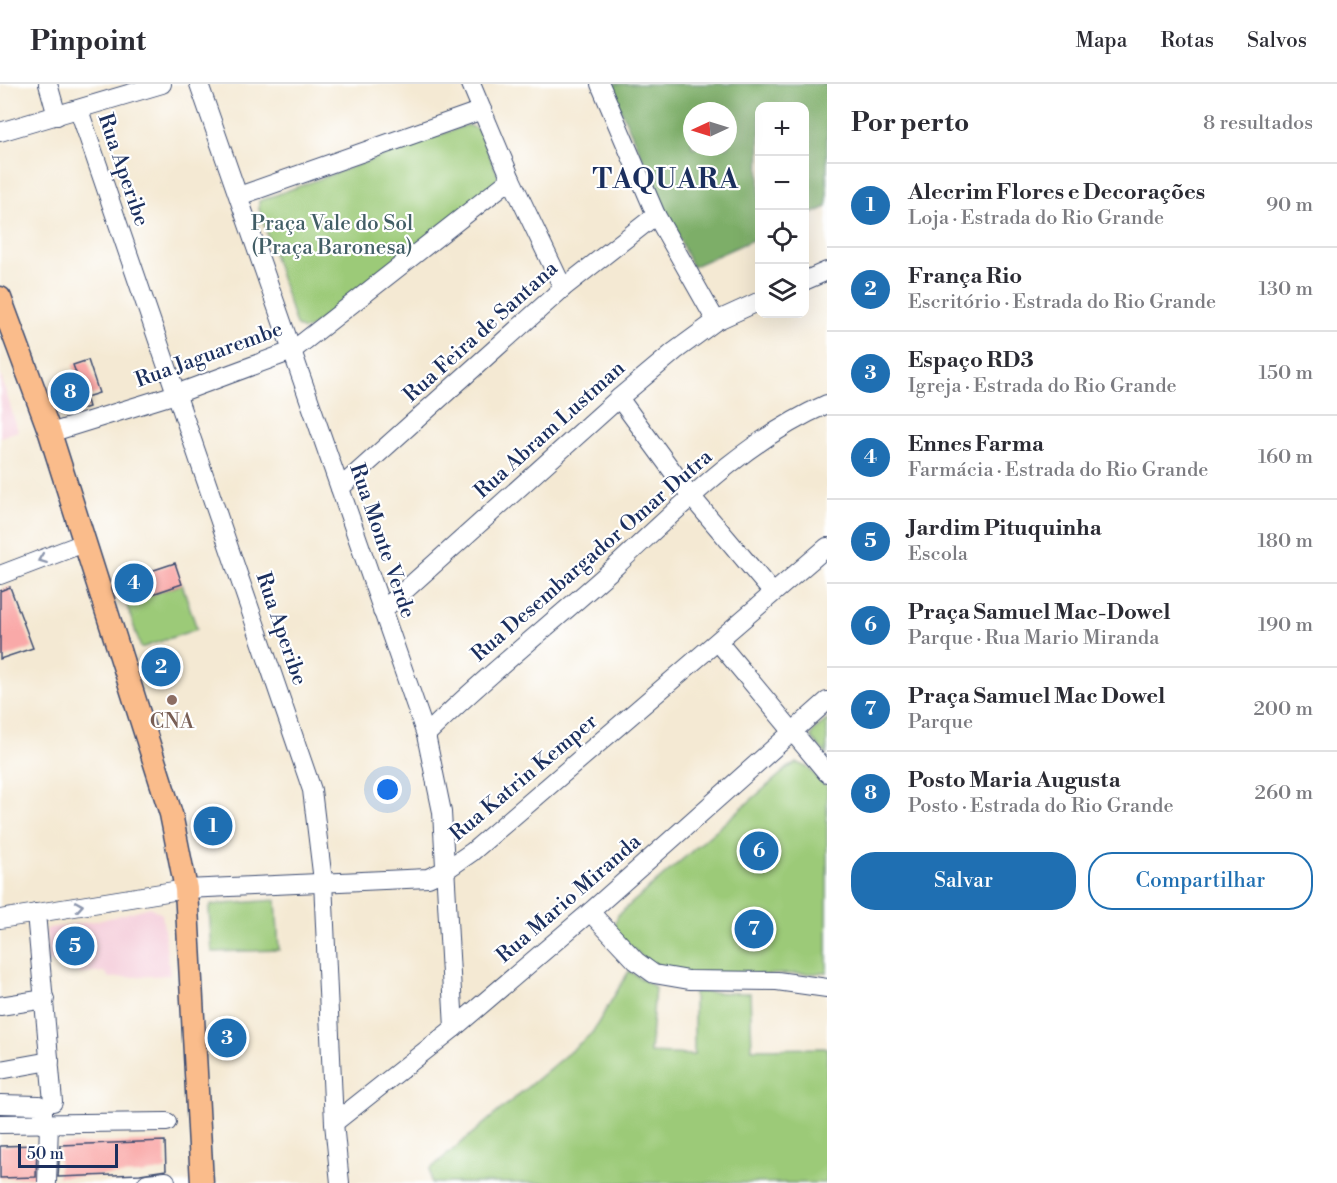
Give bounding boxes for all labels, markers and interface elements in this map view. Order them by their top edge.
text: Pinpoint [30,24,146,59]
text: Mapa [1075,28,1127,54]
text: Rotas [1160,28,1214,54]
text: Salvos [1247,28,1307,54]
north arrow [683,102,737,156]
map controls [755,102,809,318]
button: + [755,102,809,156]
text: Por perto [851,107,969,139]
street label: Rua Aperibe [92,110,154,230]
text: 8 resultados [1203,111,1313,136]
button: − [755,156,809,210]
district label: TAQUARA [593,163,739,197]
text: Alecrim Flores e Decorações [908,179,1205,206]
text: 1 [866,193,875,218]
text: 90 m [1266,193,1313,218]
text: Loja · Estrada do Rio Grande [908,206,1164,231]
button: locate [755,210,809,264]
park label: Praça Vale do Sol (Praça Baronesa) [251,211,413,261]
street label: Rua Feira de Santana [398,256,564,408]
text: França Rio [908,263,1022,290]
button: layers [755,264,809,318]
text: 2 [864,277,877,302]
text: 130 m [1258,277,1313,302]
text: Escritório · Estrada do Rio Grande [908,290,1216,315]
street label: Rua Jaguarembe [132,316,286,394]
text: Espaço RD3 [908,347,1034,374]
street label: Rua Abram Lustman [469,355,631,505]
text: 3 [864,361,877,386]
text: 150 m [1258,361,1313,386]
pin: 8 [50,370,90,414]
text: Igreja · Estrada do Rio Grande [908,374,1177,399]
text: Ennes Farma [908,431,1044,458]
street label: Rua Desembargador Omar Dutra [466,444,718,668]
text: 4 [864,445,877,470]
text: 160 m [1258,445,1313,470]
text: Farmácia · Estrada do Rio Grande [908,458,1208,483]
street label: Rua Monte Verde [343,460,421,622]
text: Jardim Pituquinha [908,515,1102,542]
text: 5 [864,529,877,554]
text: 180 m [1258,529,1313,554]
text: Escola [908,542,968,567]
one-way arrow [37,552,48,564]
pin: 4 [114,560,154,606]
street label: Rua Aperibe [250,569,312,689]
text: Praça Samuel Mac-Dowel [908,599,1171,626]
text: 6 [864,613,877,638]
text: 190 m [1258,613,1313,638]
text: Parque · Rua Mario Miranda [908,626,1159,651]
pin: 2 [142,644,180,690]
text: Praça Samuel Mac Dowel [908,683,1165,710]
marker: CNA [165,693,179,707]
text: 7 [865,697,876,722]
text: 200 m [1253,697,1313,722]
place label: CNA [150,709,195,735]
street label: Rua Katrin Kemper [445,709,603,847]
text: Parque [908,710,973,735]
text: Posto Maria Augusta [908,767,1121,794]
your location [373,775,402,804]
text: 8 [864,781,877,806]
text: 260 m [1255,781,1313,806]
text: Posto · Estrada do Rio Grande [908,794,1174,819]
pin: 1 [194,804,232,848]
pin: 6 [740,828,778,873]
street label: Rua Mario Miranda [491,829,647,969]
button: Salvar [851,852,1076,910]
button: Compartilhar [1088,852,1313,910]
one-way arrow [74,901,83,913]
pin: 7 [734,906,774,952]
pin: 5 [56,924,94,968]
pin: 3 [208,1016,246,1060]
scale bar [18,1141,118,1168]
text: 50 m [27,1144,64,1164]

